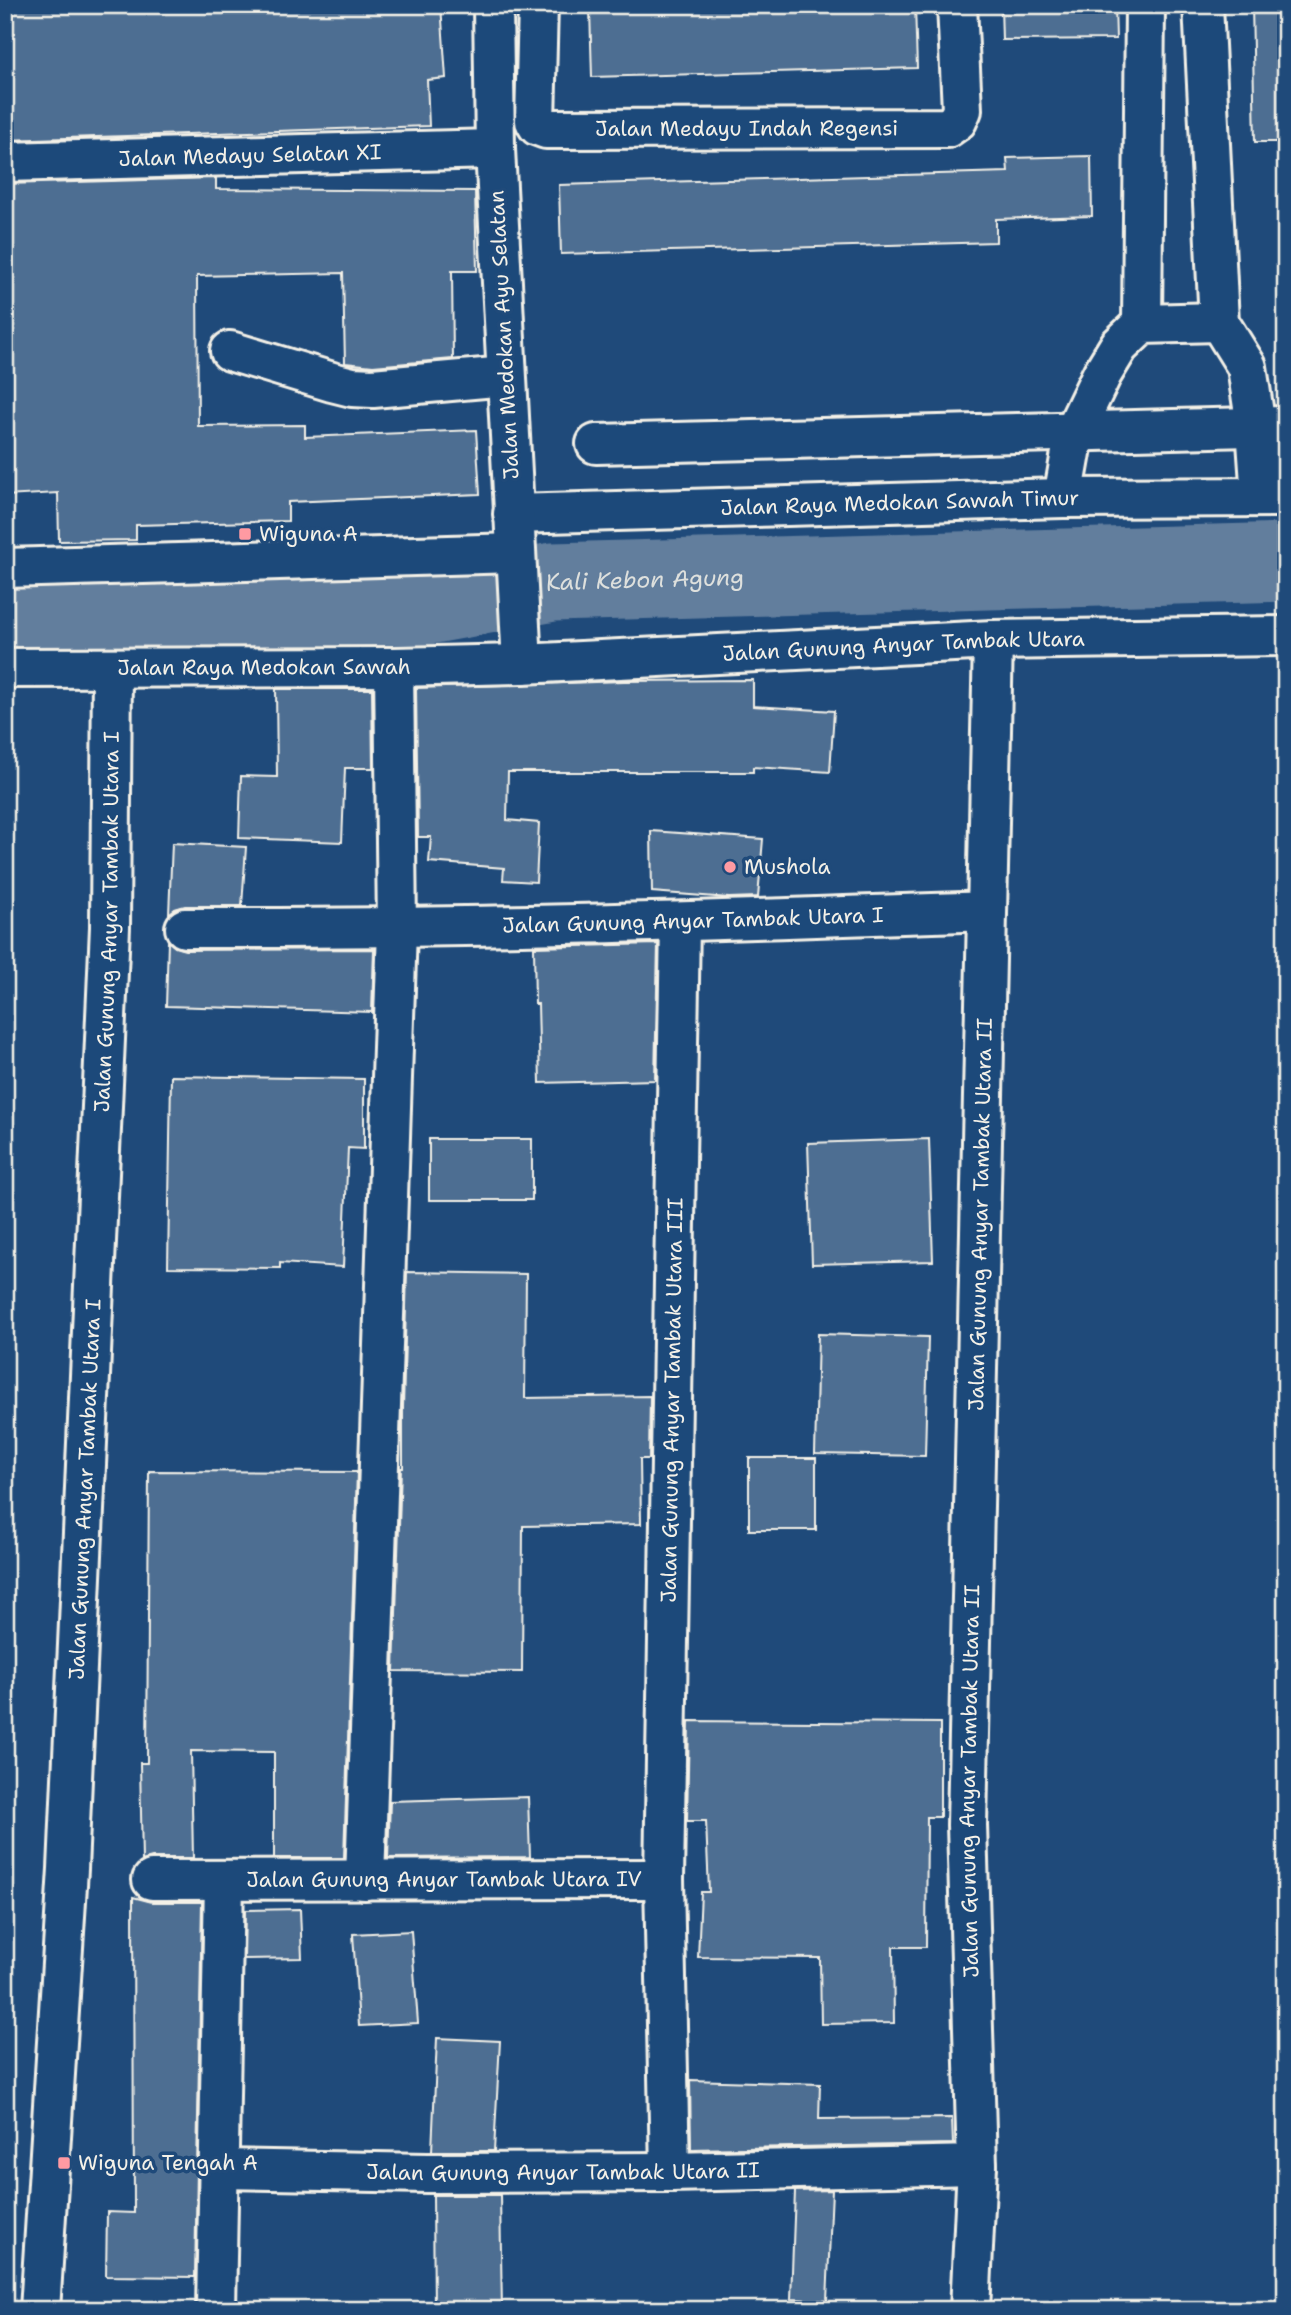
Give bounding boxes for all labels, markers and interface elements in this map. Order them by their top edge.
street label: Jalan Medayu Indah Regensi [595,114,898,143]
street label: Jalan Medayu Selatan XI [118,138,382,173]
street label: Jalan Medokan Ayu Selatan [482,189,526,480]
street label: Jalan Raya Medokan Sawah Timur [720,484,1079,522]
place label: Wiguna A [259,520,358,548]
marker: Wiguna A [237,526,253,542]
water label: Kali Kebon Agung [543,562,745,598]
street label: Jalan Gunung Anyar Tambak Utara [722,625,1085,668]
street label: Jalan Raya Medokan Sawah [117,653,411,682]
street label: Jalan Gunung Anyar Tambak Utara I [88,731,126,1113]
place label: Mushola [744,853,831,881]
marker: Mushola [722,859,738,875]
street label: Jalan Gunung Anyar Tambak Utara I [502,901,884,939]
street label: Jalan Gunung Anyar Tambak Utara II [962,1017,999,1411]
street label: Jalan Gunung Anyar Tambak Utara III [655,1197,689,1603]
street label: Jalan Gunung Anyar Tambak Utara I [62,1298,107,1681]
street label: Jalan Gunung Anyar Tambak Utara II [953,1584,986,1978]
street label: Jalan Gunung Anyar Tambak Utara IV [246,1865,642,1894]
place label: Wiguna Tengah A [78,2149,258,2177]
marker: Wiguna Tengah A [56,2155,72,2171]
street label: Jalan Gunung Anyar Tambak Utara II [366,2156,760,2187]

